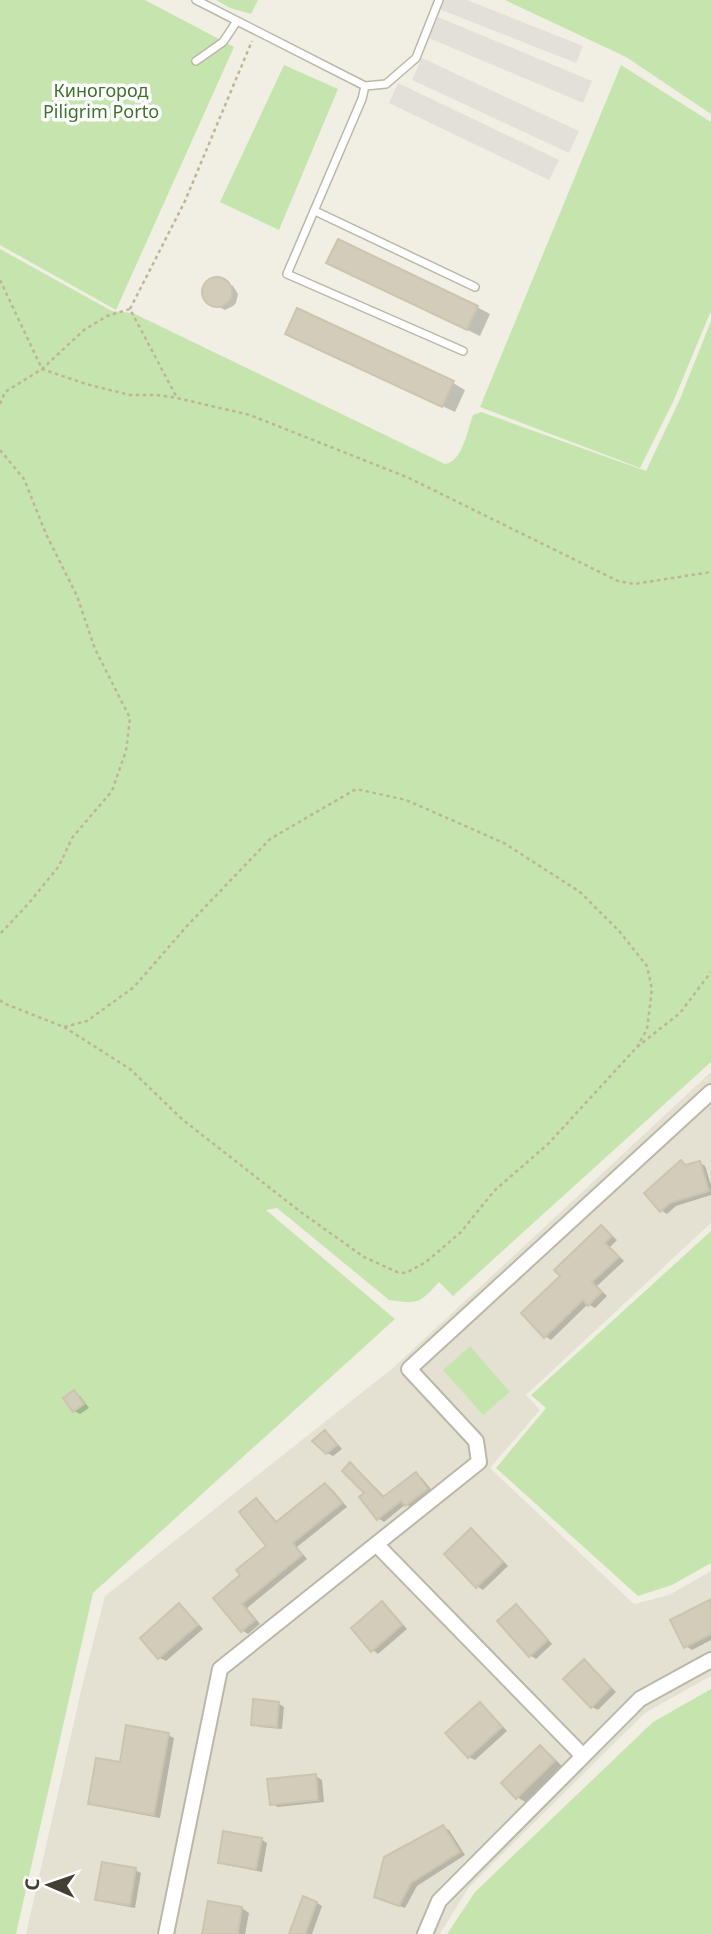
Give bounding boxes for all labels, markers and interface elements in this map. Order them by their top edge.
park label: Киногород Piligrim Porto [43,78,159,123]
north arrow [14,1850,84,1920]
text: С [19,1878,45,1891]

